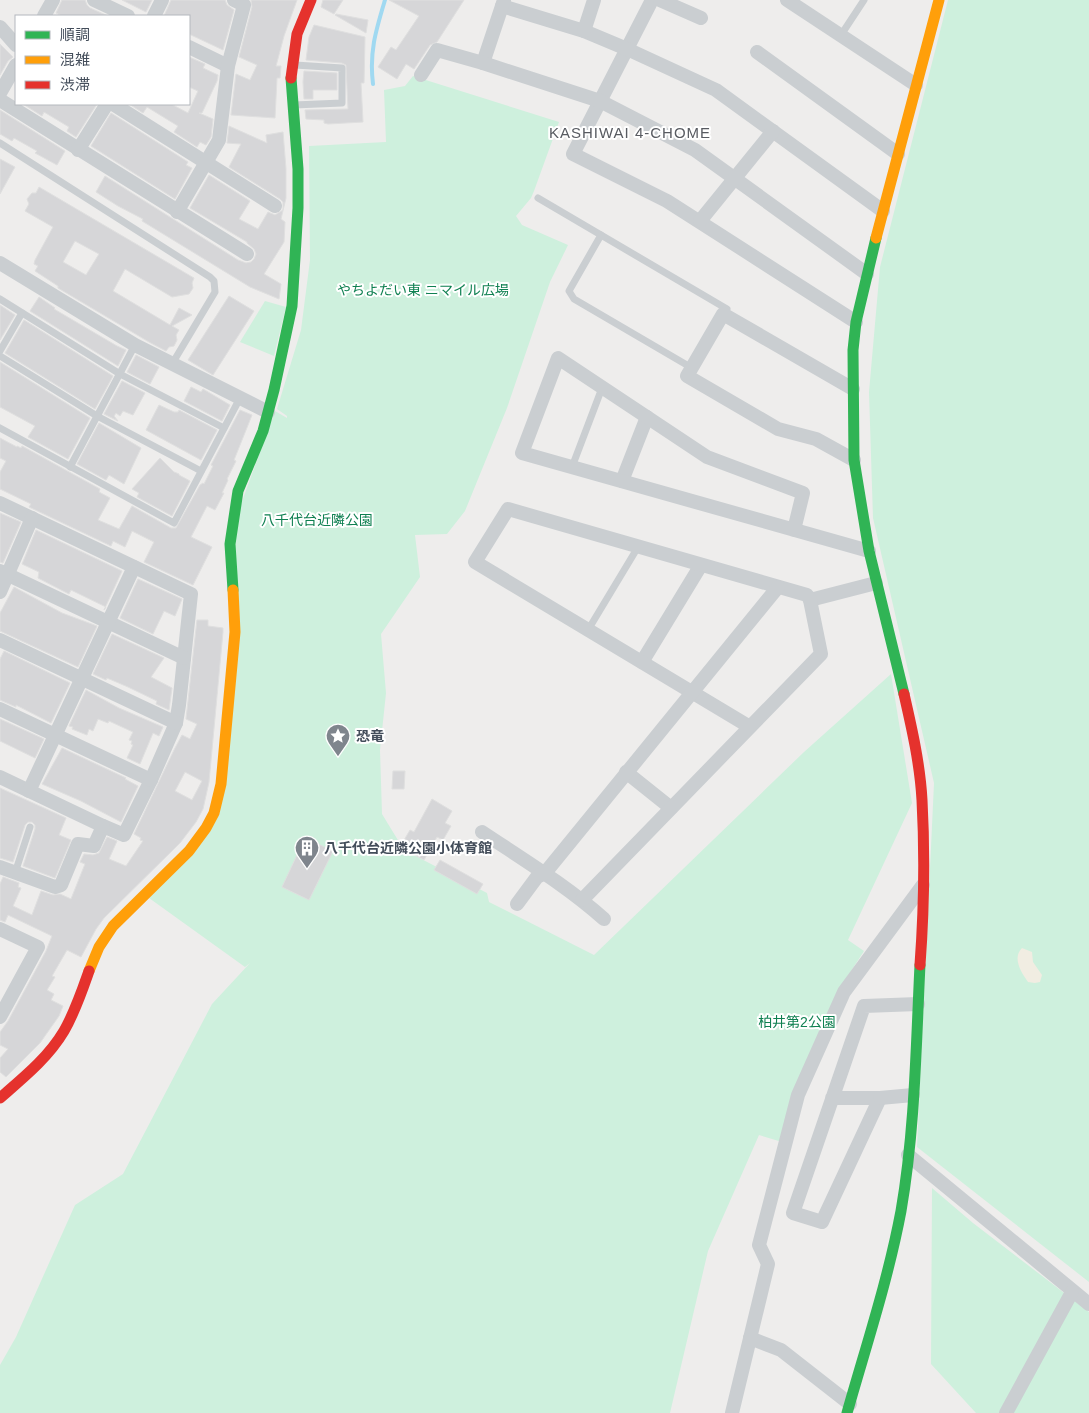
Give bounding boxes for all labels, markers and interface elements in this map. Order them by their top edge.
legend [15,15,190,105]
text: 順調 [60,26,90,43]
text: 混雑 [60,51,90,68]
text: 渋滞 [60,76,90,93]
district label: KASHIWAI 4-CHOME [549,124,711,141]
park label: やちよだい東 ニマイル広場 [337,282,509,298]
park label: 八千代台近隣公園 [261,512,373,528]
place icon: 恐竜 [325,723,351,757]
place label: 恐竜 [356,728,384,744]
building icon: 八千代台近隣公園小体育館 [294,835,320,869]
place label: 八千代台近隣公園小体育館 [324,840,492,856]
park label: 柏井第2公園 [758,1014,836,1030]

